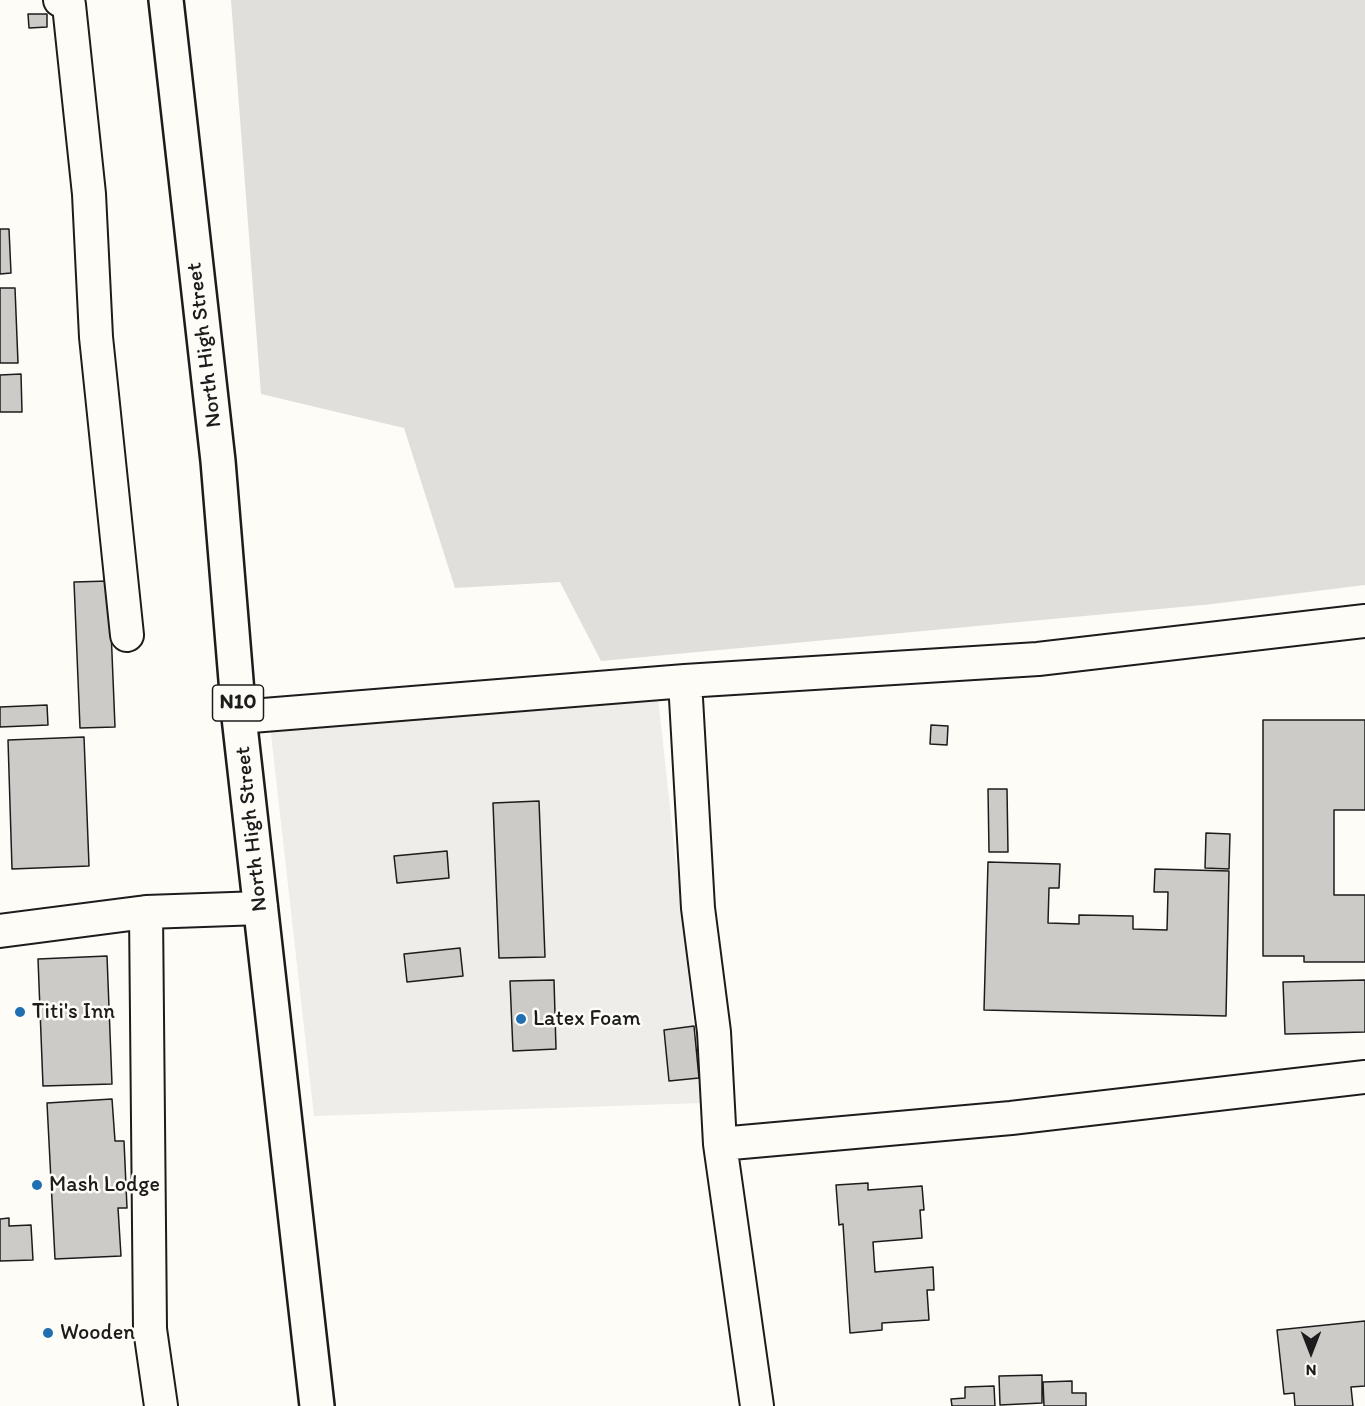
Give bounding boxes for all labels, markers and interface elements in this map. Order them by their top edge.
street label: North High Street [182,261,228,429]
road number: N10 [212,685,264,721]
street label: North High Street [230,745,274,913]
place label: Titi's Inn [32,999,115,1025]
marker: Titi's Inn [13,1005,27,1019]
place label: Latex Foam [533,1006,641,1032]
marker: Latex Foam [514,1012,528,1026]
place label: Mash Lodge [49,1172,160,1198]
marker: Mash Lodge [30,1178,44,1192]
place label: Wooden [60,1320,135,1346]
north arrow [1281,1322,1341,1382]
marker: Wooden [41,1326,55,1340]
text: N [1306,1361,1316,1380]

